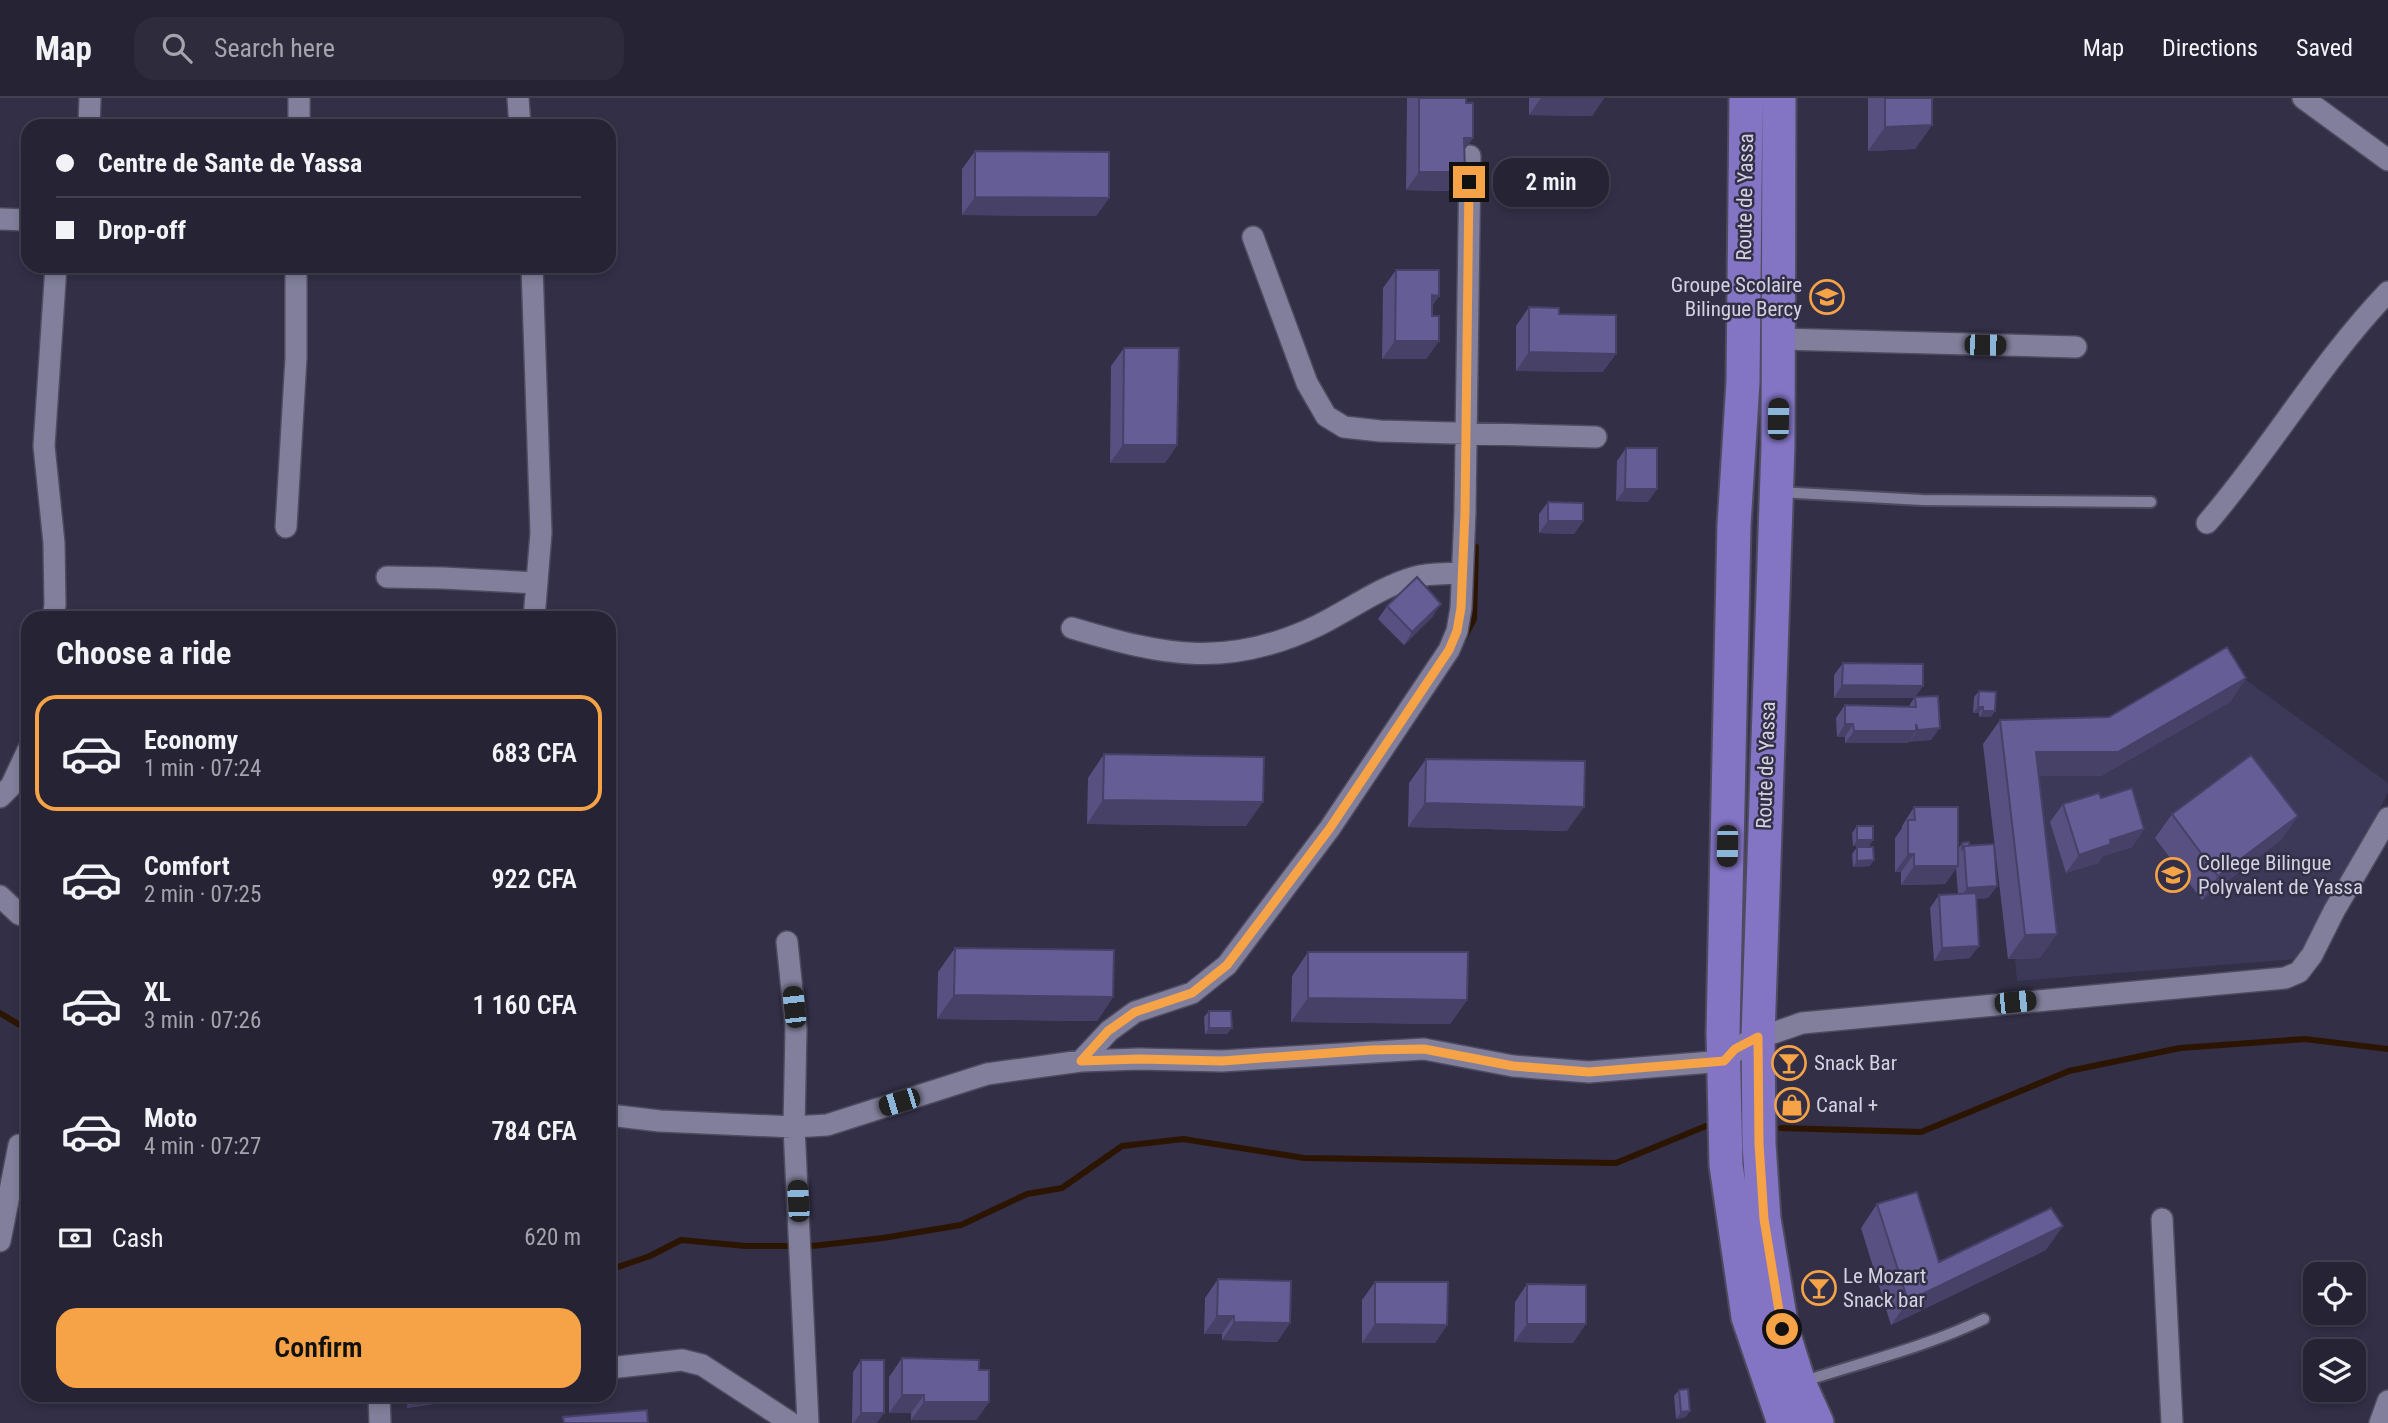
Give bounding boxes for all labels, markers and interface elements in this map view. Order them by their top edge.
search box [134,17,624,80]
text: Map [35,29,92,68]
icon: search [158,29,196,67]
text: Search here [214,33,335,63]
text: Map [2083,34,2124,62]
text: Directions [2162,34,2258,62]
text: Saved [2296,34,2353,62]
street label: Route de Yassa [1732,133,1758,261]
text: Centre de Sante de Yassa [98,148,362,178]
callout: 2 min [1494,158,1609,206]
route end [1453,166,1485,198]
text: 2 min [1526,169,1576,196]
text: Drop-off [98,215,186,245]
place label: Groupe Scolaire Bilingue Bercy [1671,273,1802,321]
school or university icon: Groupe Scolaire Bilingue Bercy [1808,278,1846,316]
car [1964,334,2007,356]
car [1768,398,1789,440]
text: Choose a ride [56,634,231,672]
street label: Route de Yassa [1752,701,1780,829]
icon: car [60,722,123,785]
text: Economy [144,725,238,755]
text: 683 CFA [492,738,577,768]
text: 1 min · 07:24 [144,755,261,782]
car [1717,825,1738,867]
icon: car [60,848,123,911]
text: Comfort [144,851,230,881]
place label: College Bilingue Polyvalent de Yassa [2198,851,2363,899]
school or university icon: College Bilingue Polyvalent de Yassa [2154,856,2192,894]
text: 922 CFA [492,864,577,894]
text: 2 min · 07:25 [144,881,261,908]
icon: car [60,974,123,1037]
text: XL [144,977,171,1007]
car [782,985,807,1029]
car [1994,989,2037,1015]
text: 1 160 CFA [472,990,577,1020]
text: 3 min · 07:26 [144,1007,261,1034]
bar icon: Snack Bar [1770,1044,1808,1082]
place label: Snack Bar [1814,1051,1897,1075]
car [876,1086,923,1118]
shop icon: Canal + [1773,1086,1811,1124]
place label: Canal + [1816,1093,1878,1117]
icon: car [60,1100,123,1163]
text: Moto [144,1103,197,1133]
text: 784 CFA [492,1116,577,1146]
text: 4 min · 07:27 [144,1133,261,1160]
car [787,1179,810,1223]
icon: cash [56,1219,94,1257]
text: Cash [112,1223,164,1253]
text: 620 m [524,1224,581,1251]
map controls [2303,1262,2366,1402]
button: locate [2303,1262,2366,1325]
place label: Le Mozart Snack bar [1843,1264,1926,1312]
bar icon: Le Mozart Snack bar [1800,1269,1838,1307]
button: Confirm [56,1308,581,1388]
route start [1766,1313,1798,1345]
button: layers [2303,1339,2366,1402]

